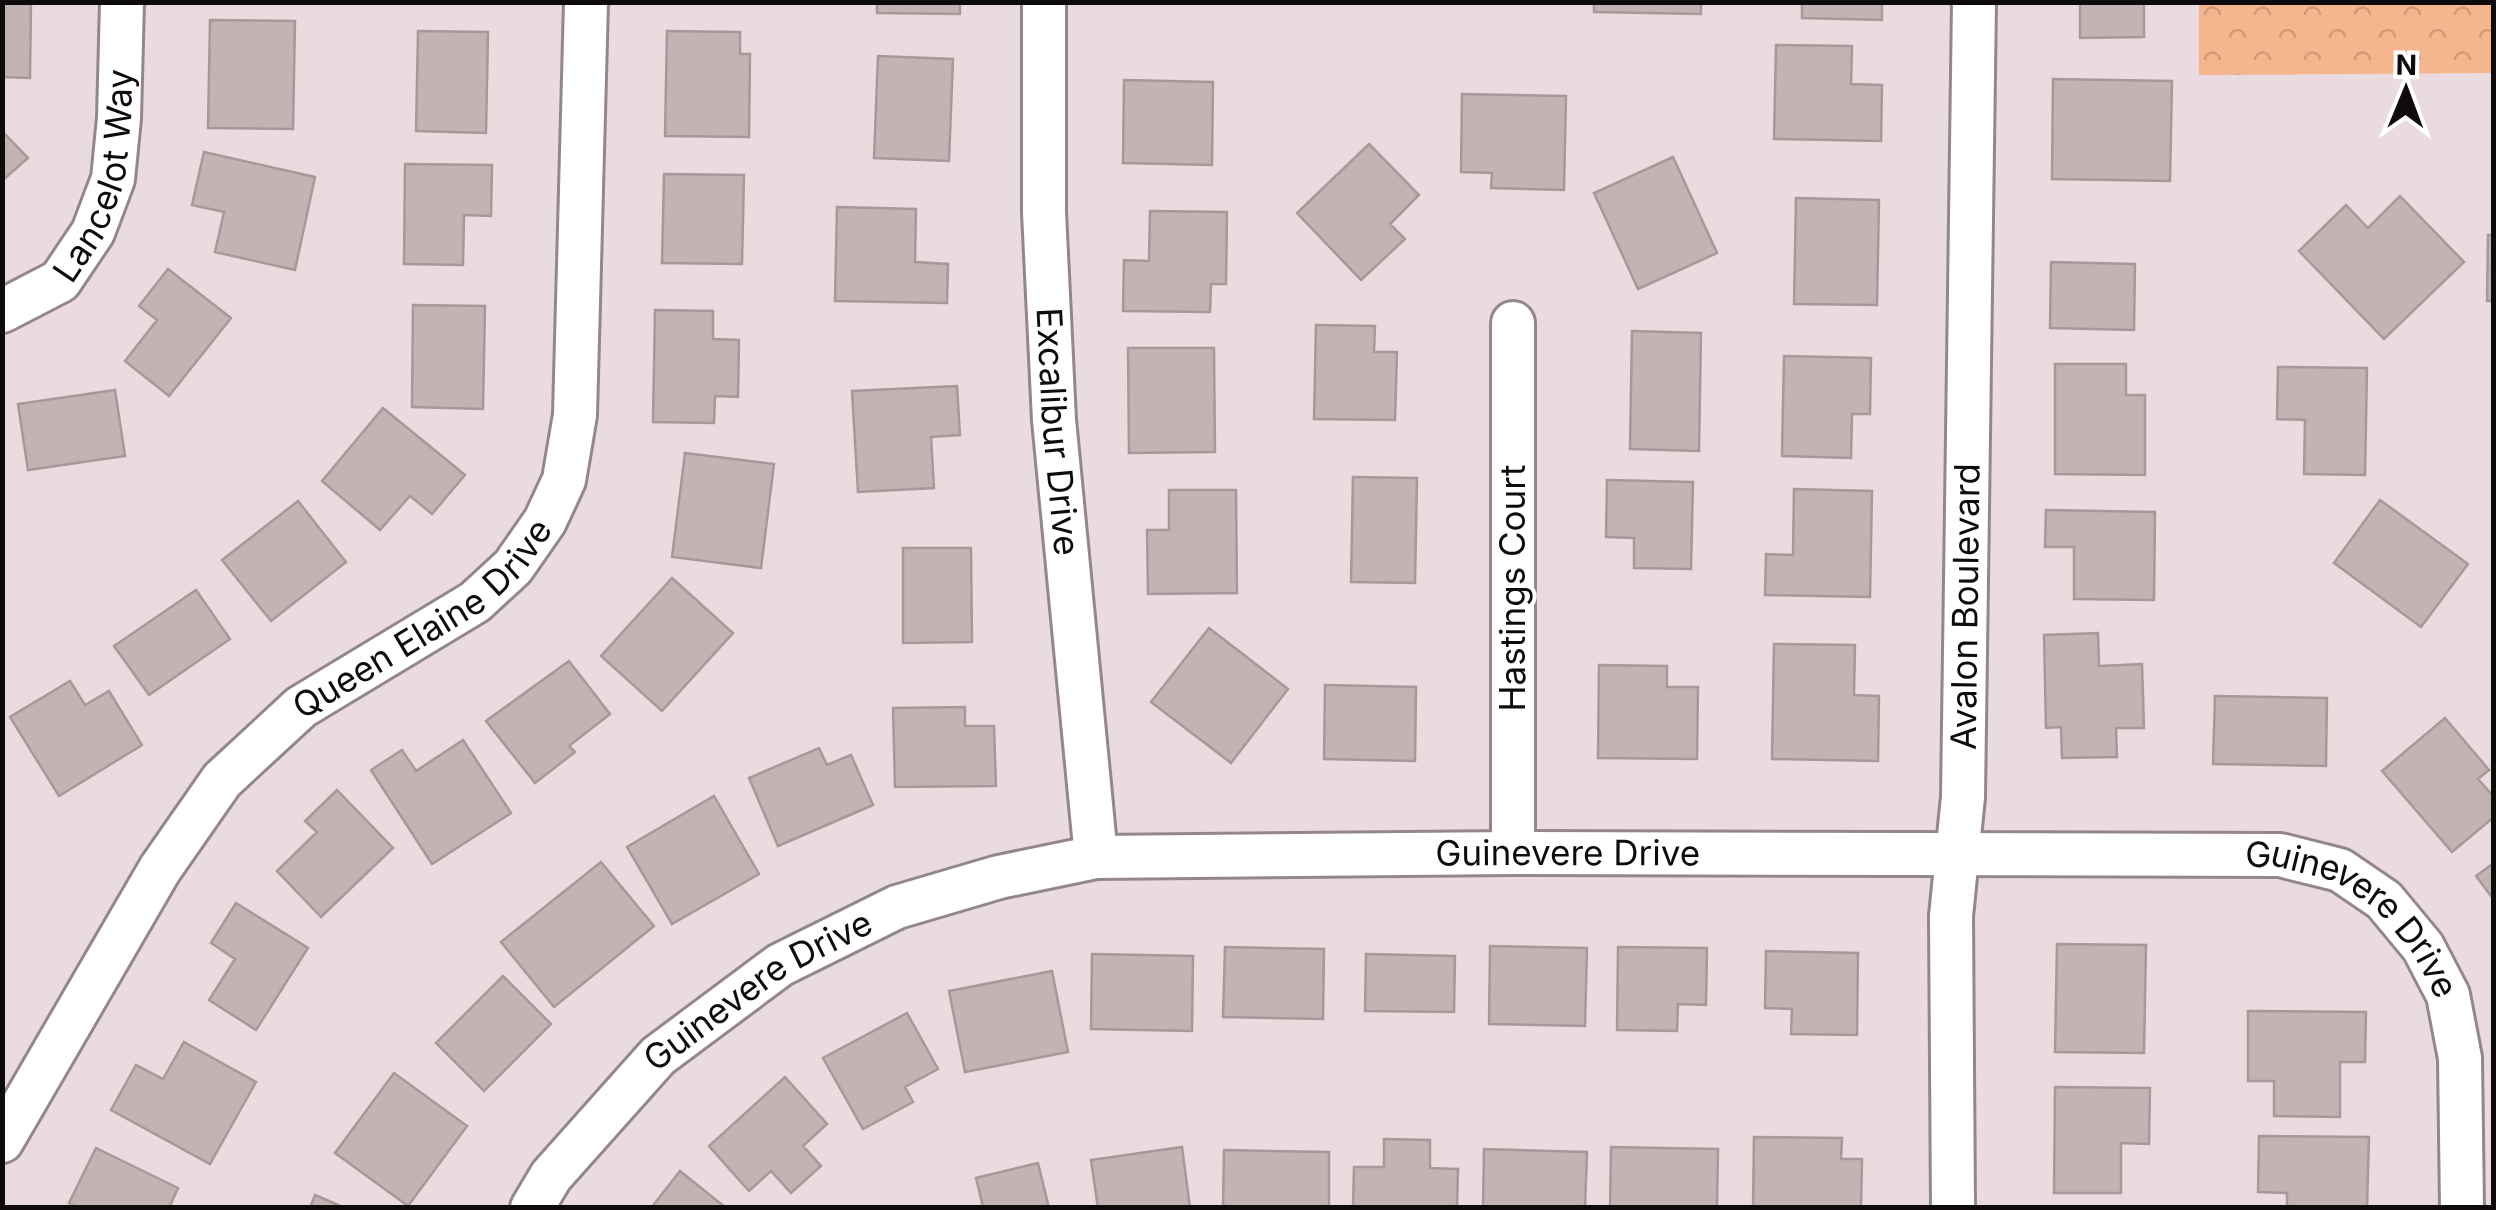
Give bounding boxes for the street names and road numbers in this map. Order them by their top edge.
street label: Lancelot Way [44,68,140,289]
street label: Excalibur Drive [1029,307,1089,557]
street label: Avalon Boulevard [1942,463,1988,750]
street label: Hastings Court [1491,465,1533,711]
street label: Queen Elaine Drive [285,510,560,727]
street label: Guinevere Drive [1435,831,1700,874]
street label: Guinevere Drive [2245,832,2468,1004]
street label: Guinevere Drive [635,901,879,1079]

